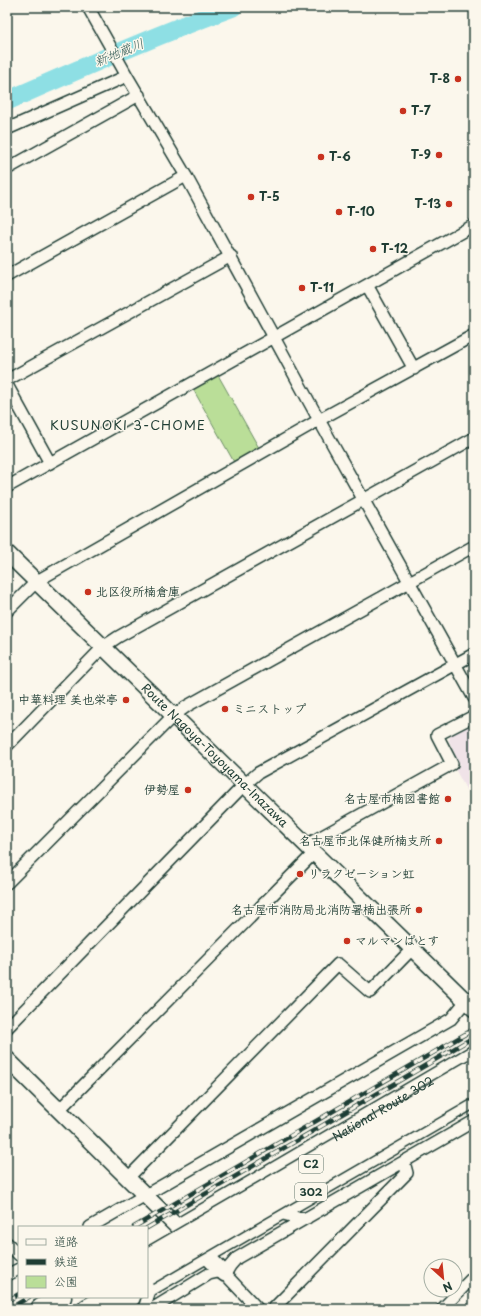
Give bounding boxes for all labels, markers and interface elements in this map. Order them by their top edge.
water label: 新地蔵川 [91,33,146,70]
place label: T-8 [429,69,450,87]
marker: T-8 [453,74,463,84]
place label: T-7 [411,101,431,119]
marker: T-7 [398,106,408,116]
place label: T-9 [411,145,431,163]
place label: T-6 [329,147,351,165]
marker: T-9 [434,150,444,160]
marker: T-6 [316,152,326,162]
place label: T-5 [259,187,280,205]
marker: T-5 [246,192,256,202]
place label: T-13 [414,194,441,212]
marker: T-13 [444,199,454,209]
place label: T-10 [347,202,375,220]
marker: T-10 [334,207,344,217]
place label: T-12 [381,239,409,257]
marker: T-12 [368,244,378,254]
place label: T-11 [310,278,334,296]
marker: T-11 [297,283,307,293]
district label: KUSUNOKI 3-CHOME [50,415,206,434]
place label: 北区役所楠倉庫 [96,582,180,600]
marker: 北区役所楠倉庫 [83,587,93,597]
street label: Route Nagoya-Toyoyama-Inazawa [138,679,293,831]
place label: 中華料理 美也栄亭 [18,690,118,708]
marker: 中華料理 美也栄亭 [121,695,131,705]
place label: ミニストップ [233,699,306,717]
marker: ミニストップ [220,704,230,714]
place label: 伊勢屋 [144,780,180,798]
marker: 伊勢屋 [183,785,193,795]
place label: 名古屋市楠図書館 [344,789,440,807]
marker: 名古屋市楠図書館 [443,794,453,804]
place label: 名古屋市北保健所楠支所 [299,831,432,849]
marker: 名古屋市北保健所楠支所 [434,836,444,846]
place label: リラクゼーション虹 [308,864,415,882]
marker: リラクゼーション虹 [295,869,305,879]
place label: 名古屋市消防局北消防署楠出張所 [231,900,412,918]
marker: 名古屋市消防局北消防署楠出張所 [414,905,424,915]
place label: マルマンぱとす [355,931,439,949]
marker: マルマンぱとす [342,936,352,946]
street label: National Route 302 [329,1071,437,1145]
road number: C2 [299,1155,323,1173]
road number: 302 [295,1183,327,1201]
legend [18,1226,148,1298]
text: 道路 [54,1232,78,1250]
text: 鉄道 [54,1252,78,1270]
north arrow [423,1258,463,1298]
text: 公園 [54,1272,78,1290]
text: N [440,1278,456,1297]

